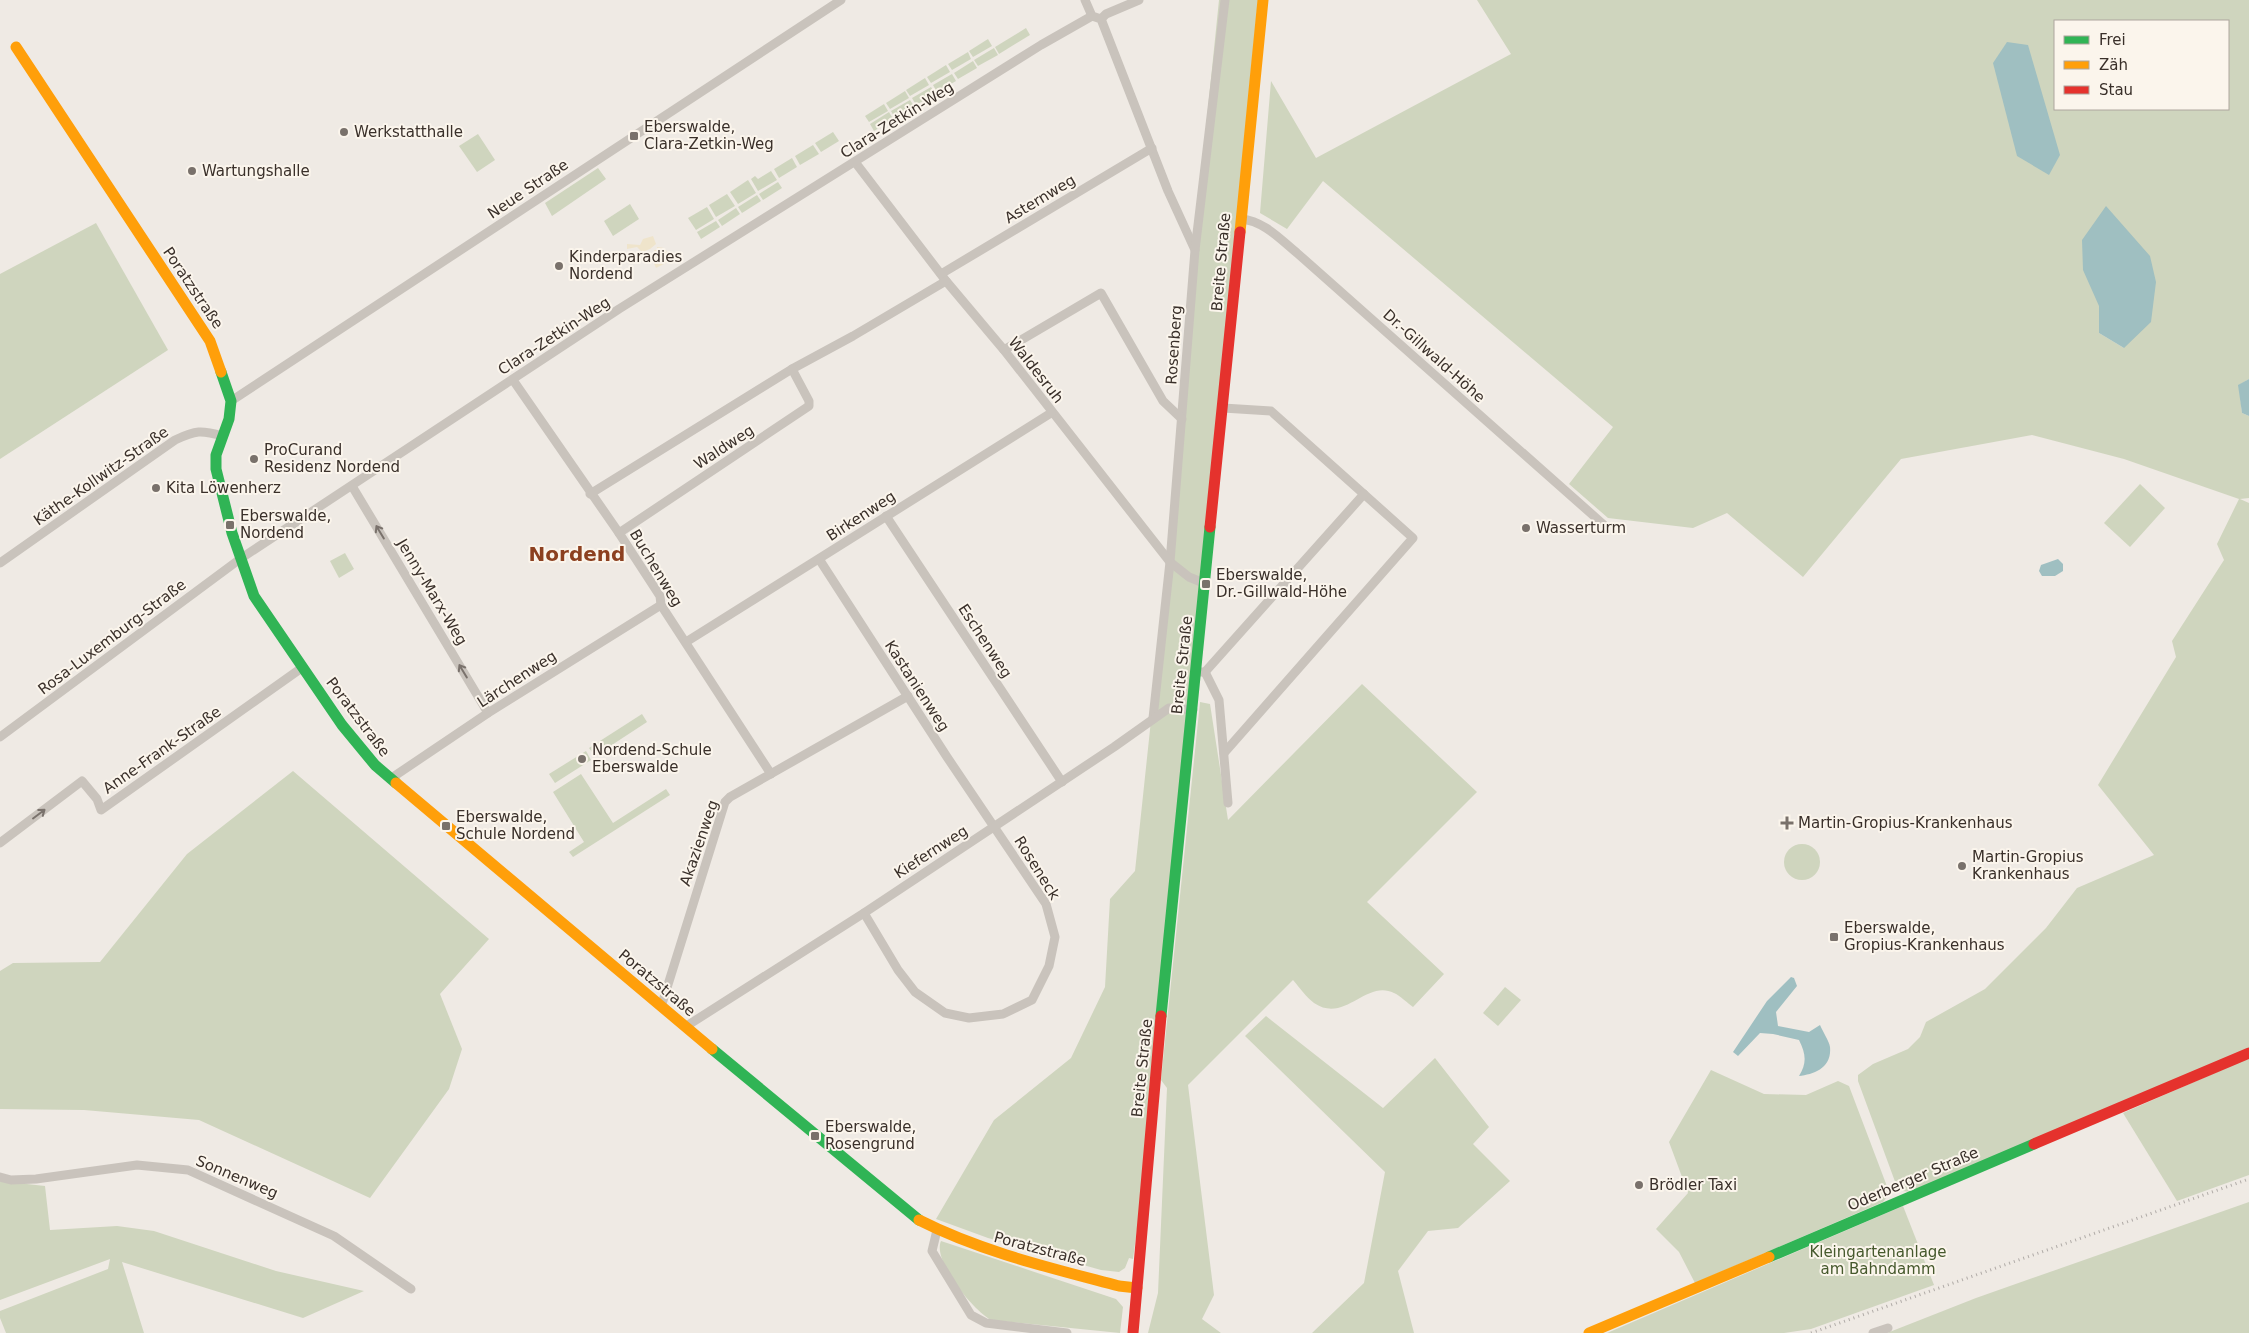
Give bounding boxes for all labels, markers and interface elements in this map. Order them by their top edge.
legend [2054,20,2229,110]
text: Frei [2099,31,2126,49]
text: Zäh [2099,56,2128,74]
street label: Clara-Zetkin-Weg [837,78,957,162]
text: Stau [2099,81,2133,99]
place label: Eberswalde, Clara-Zetkin-Weg [644,118,774,153]
place label: Werkstatthalle [354,123,463,141]
marker: Werkstatthalle [338,126,350,138]
marker: Eberswalde, Clara-Zetkin-Weg [628,130,640,142]
street label: Neue Straße [484,155,572,223]
place label: Wartungshalle [202,162,310,180]
marker: Wartungshalle [186,165,198,177]
street label: Asternweg [1001,171,1079,227]
street label: Breite Straße [1208,212,1234,312]
street label: Poratzstraße [159,244,227,332]
place label: Kinderparadies Nordend [569,248,682,283]
marker: Kinderparadies Nordend [553,260,565,272]
street label: Clara-Zetkin-Weg [495,293,613,379]
street label: Rosenberg [1162,305,1186,385]
street label: Dr.-Gillwald-Höhe [1379,305,1489,407]
street label: Waldesruh [1005,333,1067,407]
street label: Waldweg [691,421,757,473]
street label: Käthe-Kollwitz-Straße [30,423,172,529]
place label: ProCurand Residenz Nordend [264,441,400,476]
marker: ProCurand Residenz Nordend [248,453,260,465]
place label: Kita Löwenherz [166,479,281,497]
marker: Kita Löwenherz [150,482,162,494]
street label: Birkenweg [823,487,899,545]
place label: Eberswalde, Nordend [240,507,331,542]
marker: Eberswalde, Nordend [224,519,236,531]
place label: Wasserturm [1536,519,1626,537]
marker: Wasserturm [1520,522,1532,534]
one-way arrow [374,525,384,539]
street label: Buchenweg [626,526,686,610]
street label: Jenny-Marx-Weg [393,535,471,648]
district label: Nordend [529,542,625,566]
place label: Eberswalde, Dr.-Gillwald-Höhe [1216,566,1347,601]
street label: Rosa-Luxemburg-Straße [35,575,189,699]
marker: Eberswalde, Dr.-Gillwald-Höhe [1200,578,1212,590]
street label: Eschenweg [954,601,1016,681]
street label: Breite Straße [1168,615,1196,715]
street label: Kastanienweg [881,637,953,735]
street label: Lärchenweg [474,647,560,711]
one-way arrow [458,665,468,679]
street label: Poratzstraße [322,674,394,760]
street label: Anne-Frank-Straße [100,703,224,797]
place label: Nordend-Schule Eberswalde [592,741,712,776]
marker: Nordend-Schule Eberswalde [576,753,588,765]
street label: Akazienweg [676,798,722,888]
place label: Eberswalde, Schule Nordend [456,808,575,843]
one-way arrow [32,809,46,819]
place label: Martin-Gropius-Krankenhaus [1798,814,2013,832]
marker: Martin-Gropius-Krankenhaus [1780,816,1794,830]
marker: Eberswalde, Schule Nordend [440,820,452,832]
street label: Kiefernweg [891,822,971,882]
street label: Roseneck [1010,833,1064,903]
place label: Martin-Gropius Krankenhaus [1972,848,2084,883]
marker: Martin-Gropius Krankenhaus [1956,860,1968,872]
place label: Eberswalde, Gropius-Krankenhaus [1844,919,2005,954]
marker: Eberswalde, Gropius-Krankenhaus [1828,931,1840,943]
street label: Poratzstraße [615,946,699,1020]
street label: Breite Straße [1128,1018,1156,1118]
place label: Eberswalde, Rosengrund [825,1118,916,1153]
marker: Eberswalde, Rosengrund [809,1130,821,1142]
street label: Oderberger Straße [1845,1143,1981,1215]
street label: Sonnenweg [193,1152,281,1202]
place label: Brödler Taxi [1649,1176,1737,1194]
marker: Brödler Taxi [1633,1179,1645,1191]
street label: Poratzstraße [992,1228,1088,1270]
park label: Kleingartenanlage am Bahndamm [1809,1243,1947,1278]

